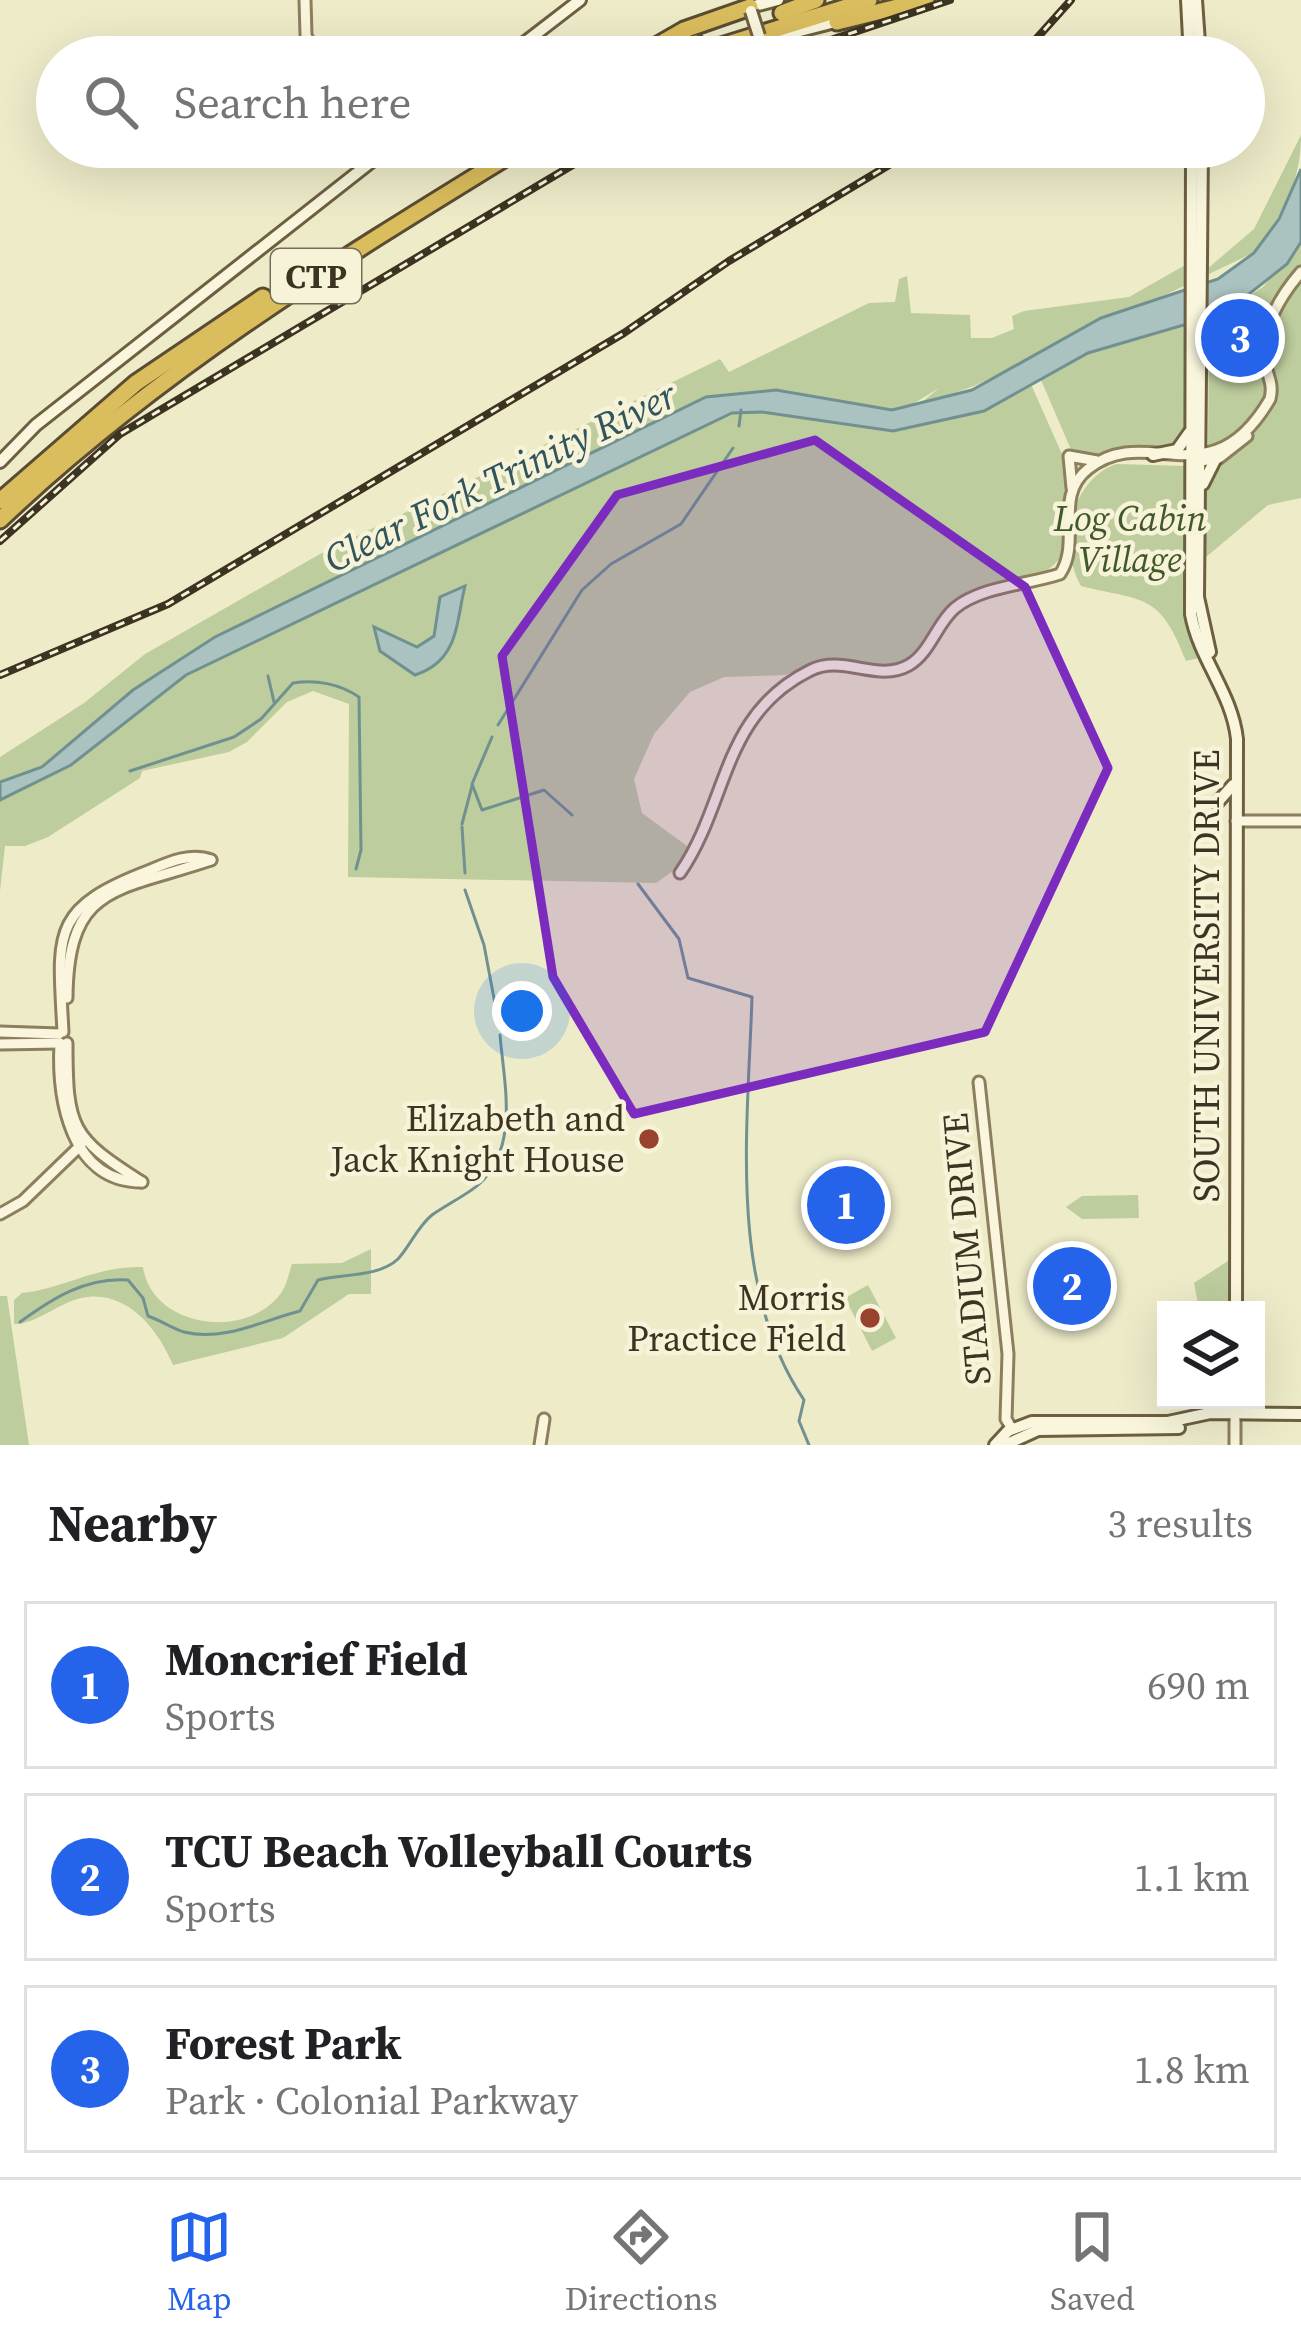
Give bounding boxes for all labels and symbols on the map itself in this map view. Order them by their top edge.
road number: CTP [271,249,361,303]
pin: 3 [1201,293,1279,383]
water label: Clear Fork Trinity River [315,367,686,585]
park label: Log Cabin Village [1052,494,1207,584]
street label: SOUTH UNIVERSITY DRIVE [1182,750,1231,1202]
your location [492,981,552,1041]
place label: Elizabeth and Jack Knight House [329,1094,625,1184]
street label: STADIUM DRIVE [930,1111,1003,1387]
marker: Elizabeth and Jack Knight House [636,1126,662,1152]
pin: 1 [807,1160,885,1250]
pin: 2 [1033,1241,1111,1331]
place label: Morris Practice Field [627,1273,846,1363]
marker: Morris Practice Field [857,1305,883,1331]

